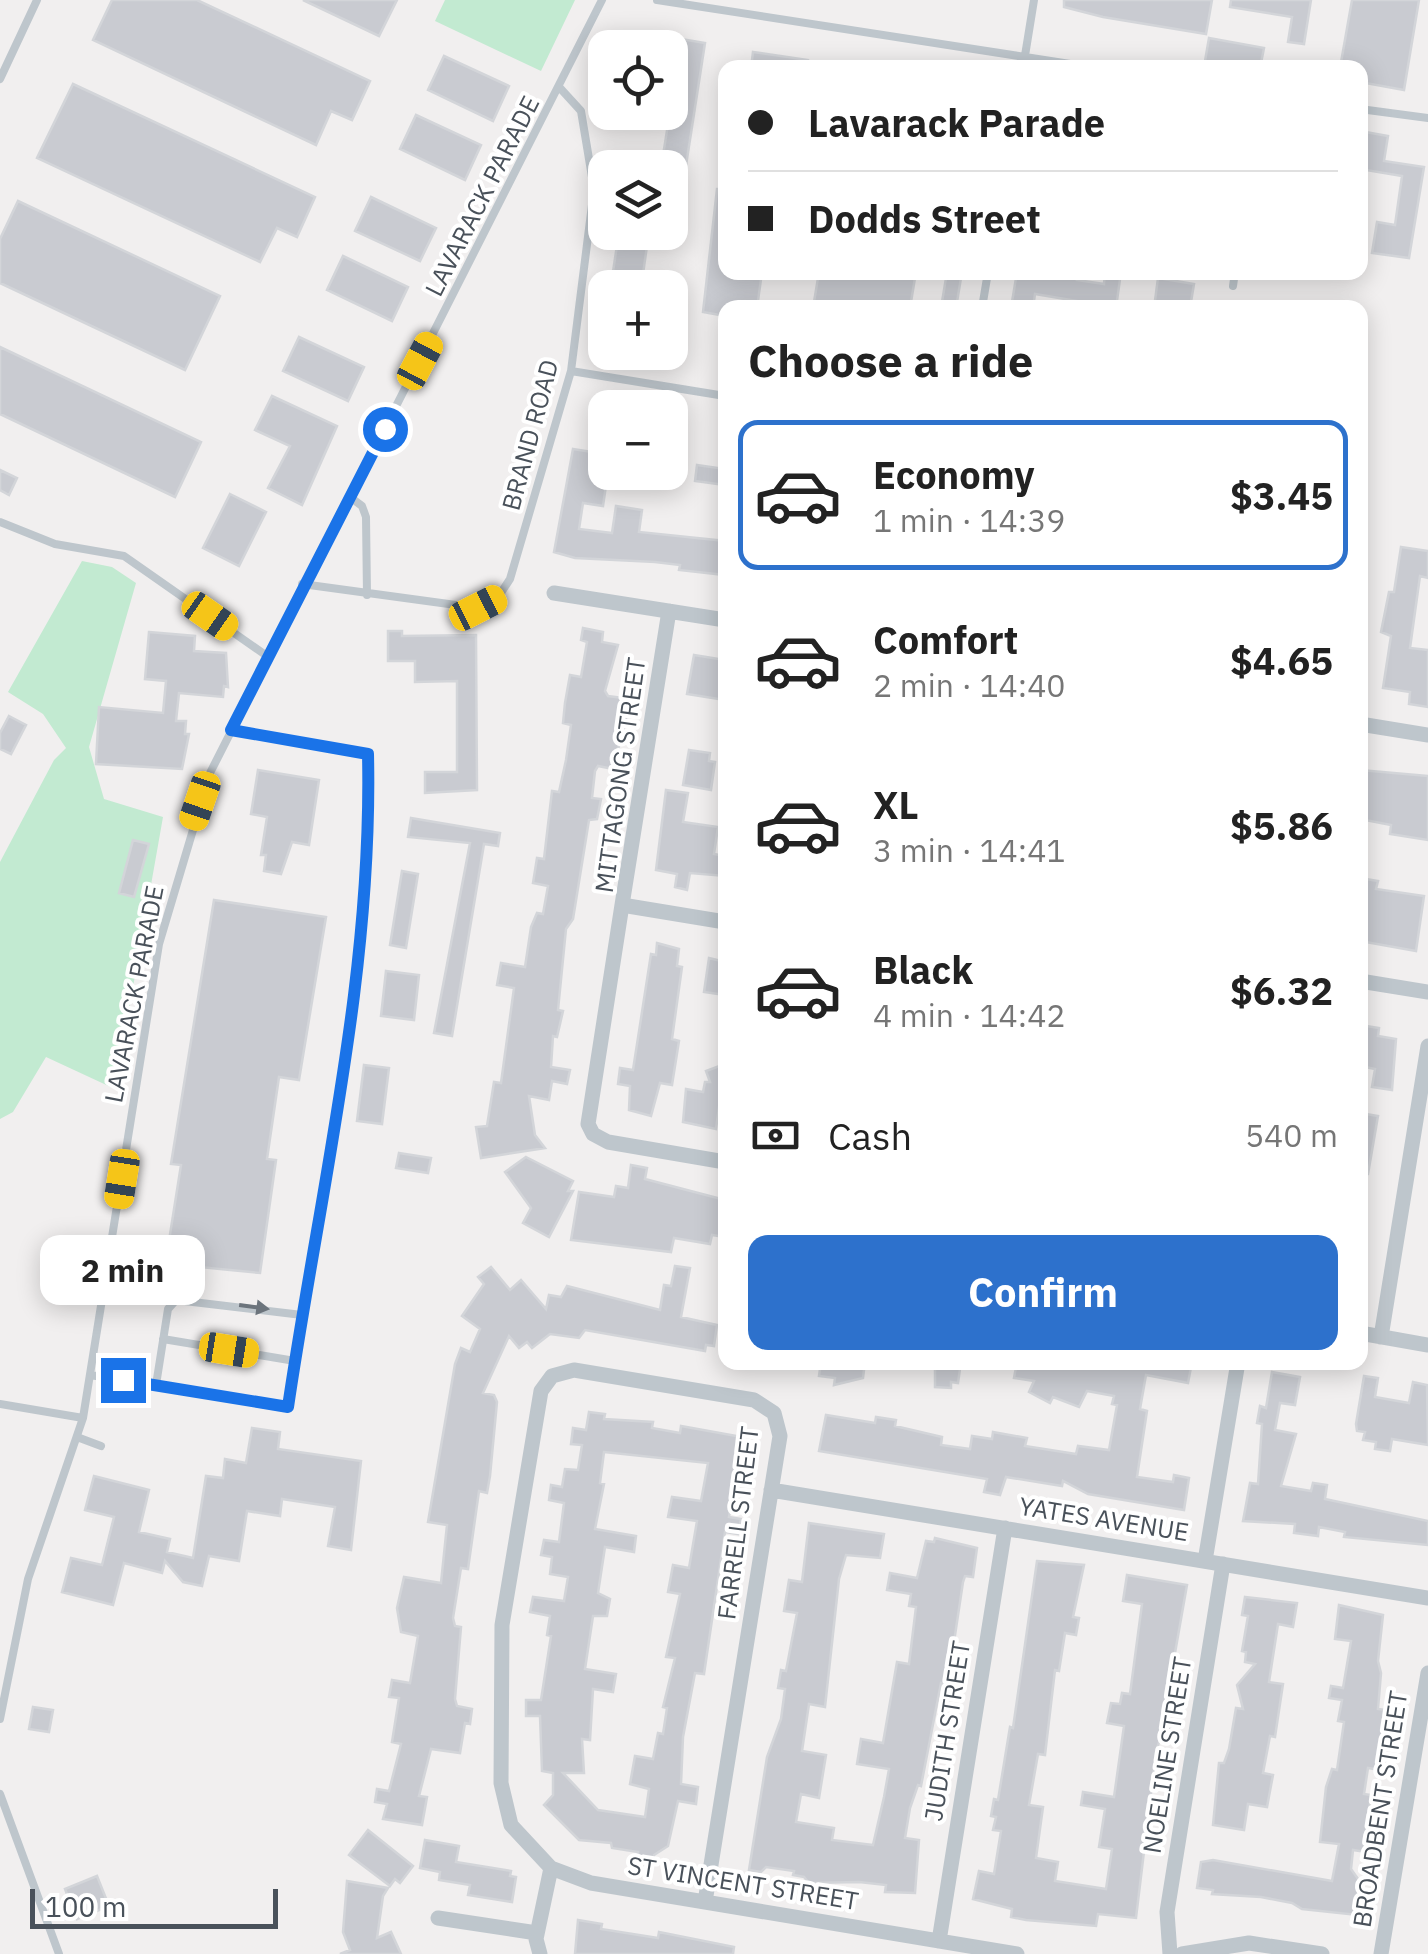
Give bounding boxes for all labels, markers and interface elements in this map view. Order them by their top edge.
map controls [588,30,688,490]
button: locate [588,30,688,130]
street label: LAVARACK PARADE [417,90,546,302]
text: Lavarack Parade [808,98,1105,147]
button: layers [588,150,688,250]
text: Dodds Street [808,194,1041,243]
button: + [588,270,688,370]
car [393,327,447,395]
text: Choose a ride [748,331,1033,389]
street label: BRAND ROAD [494,356,565,514]
button: − [588,390,688,490]
route start [363,407,408,452]
icon: car [753,450,843,540]
text: Economy [873,450,1035,499]
text: $3.45 [1230,471,1333,520]
text: 1 min · 14:39 [873,499,1066,541]
car [444,581,512,635]
car [177,587,243,645]
icon: car [753,615,843,705]
text: Comfort [873,615,1018,664]
text: $4.65 [1230,636,1333,685]
street label: MITTAGONG STREET [587,655,652,895]
text: 2 min · 14:40 [873,664,1066,706]
car [176,768,224,834]
icon: car [753,780,843,870]
text: XL [873,780,919,829]
text: $5.86 [1230,801,1333,850]
text: 3 min · 14:41 [873,829,1066,871]
street label: LAVARACK PARADE [96,882,171,1105]
icon: car [753,945,843,1035]
text: Black [873,945,973,994]
text: $6.32 [1230,966,1333,1015]
text: 4 min · 14:42 [873,994,1066,1036]
icon: cash [748,1108,803,1163]
text: Cash [828,1111,912,1160]
text: 540 m [1245,1114,1338,1156]
car [102,1147,142,1211]
callout: 2 min [41,1235,206,1305]
button: Confirm [748,1235,1338,1350]
text: 2 min [81,1249,164,1291]
one-way arrow [238,1300,270,1316]
car [197,1330,261,1370]
route end [101,1358,146,1403]
street label: FARRELL STREET [709,1424,766,1621]
street label: YATES AVENUE [1017,1489,1191,1548]
street label: JUDITH STREET [916,1638,977,1823]
street label: NOELINE STREET [1135,1654,1198,1856]
street label: BROADBENT STREET [1345,1688,1414,1930]
street label: ST VINCENT STREET [625,1848,861,1917]
scale bar [30,1884,278,1928]
text: 100 m [45,1888,126,1925]

